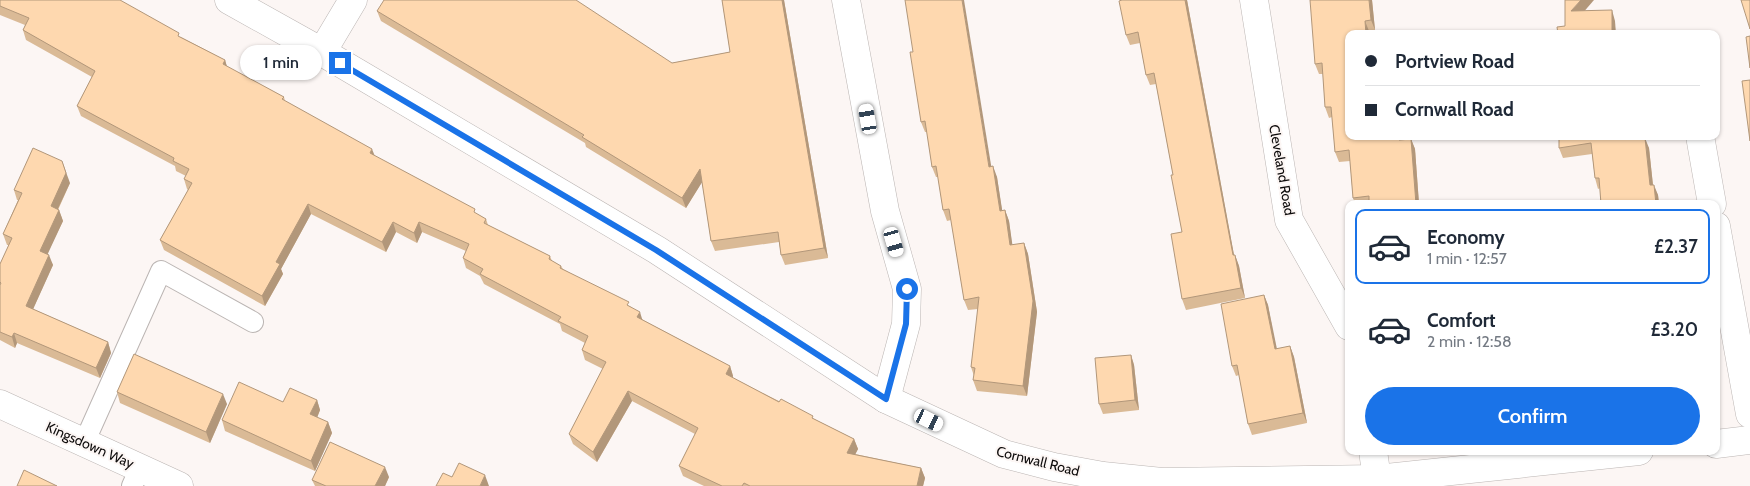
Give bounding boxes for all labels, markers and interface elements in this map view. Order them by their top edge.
callout: 1 min [240,46,322,80]
text: Portview Road [1395,50,1514,73]
route end [329,52,351,74]
text: 1 min [263,53,299,72]
text: Cornwall Road [1395,98,1514,121]
car [858,103,877,135]
street label: Cleveland Road [1265,123,1299,217]
icon: car [1367,224,1412,269]
car [882,226,905,258]
text: Economy [1427,226,1505,249]
text: £2.37 [1654,235,1698,258]
text: 1 min · 12:57 [1427,249,1507,268]
route start [896,278,918,300]
icon: car [1367,307,1412,352]
text: Comfort [1427,309,1496,332]
text: £3.20 [1650,318,1698,341]
text: 2 min · 12:58 [1427,332,1512,351]
button: Confirm [1365,387,1700,445]
car [912,407,945,433]
street label: Kingsdown Way [43,418,137,472]
street label: Cornwall Road [994,442,1082,480]

